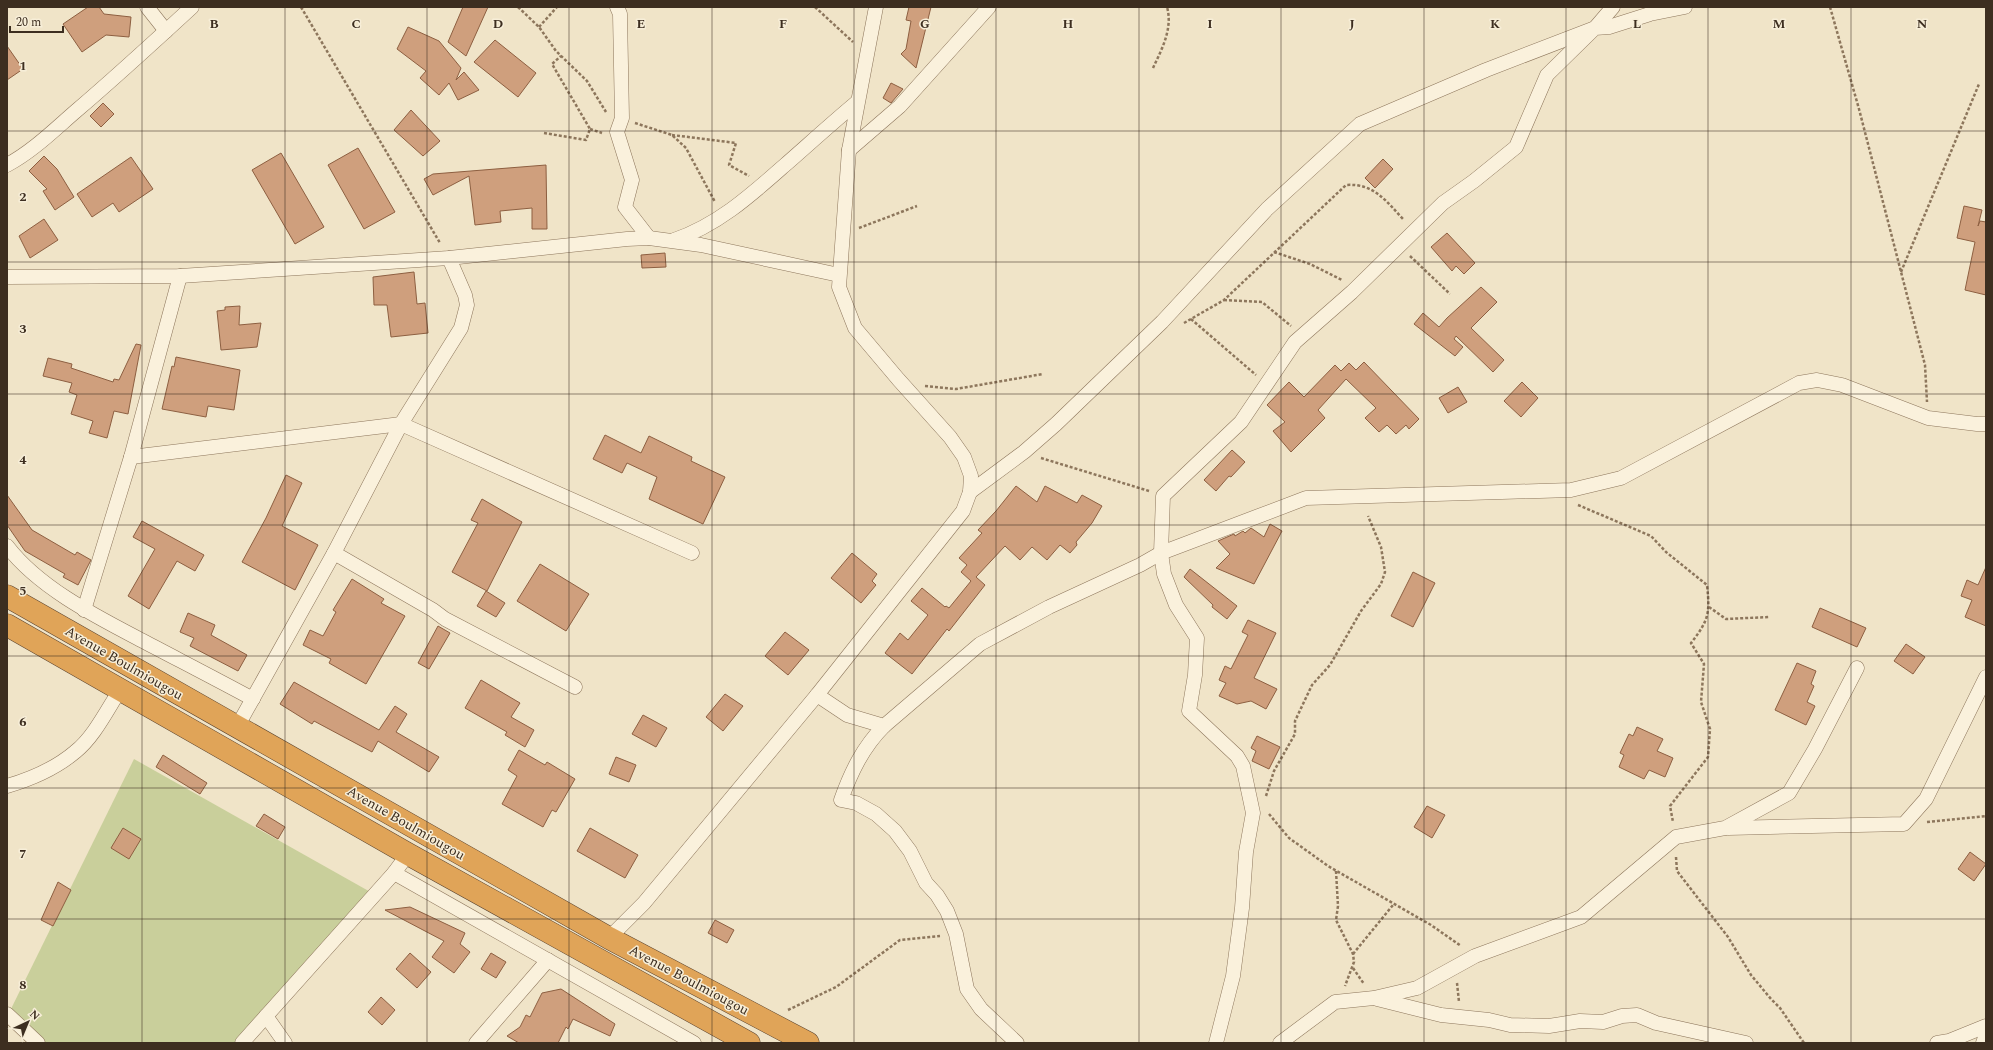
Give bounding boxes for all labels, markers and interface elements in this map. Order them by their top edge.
scale bar [10,8,63,34]
text: 20 m [16,13,41,32]
text: B [209,14,219,34]
text: C [351,14,361,34]
text: D [493,14,503,34]
text: E [637,14,646,34]
text: F [779,14,787,34]
text: G [920,14,930,34]
text: H [1063,14,1074,34]
text: I [1207,14,1213,34]
text: J [1349,14,1355,34]
text: K [1490,14,1500,34]
text: L [1633,14,1641,34]
text: M [1773,14,1786,34]
text: N [1917,14,1928,34]
text: 1 [19,56,27,76]
text: 2 [19,187,27,207]
text: 3 [19,319,27,339]
text: 4 [19,450,27,470]
text: 5 [19,581,27,601]
street label: Avenue Boulmiougou [61,621,187,705]
text: 6 [19,712,27,732]
street label: Avenue Boulmiougou [343,781,469,865]
text: 7 [19,844,27,864]
street label: Avenue Boulmiougou [625,939,753,1021]
text: 8 [19,975,27,995]
north arrow [8,1002,48,1042]
text: N [25,1006,44,1024]

